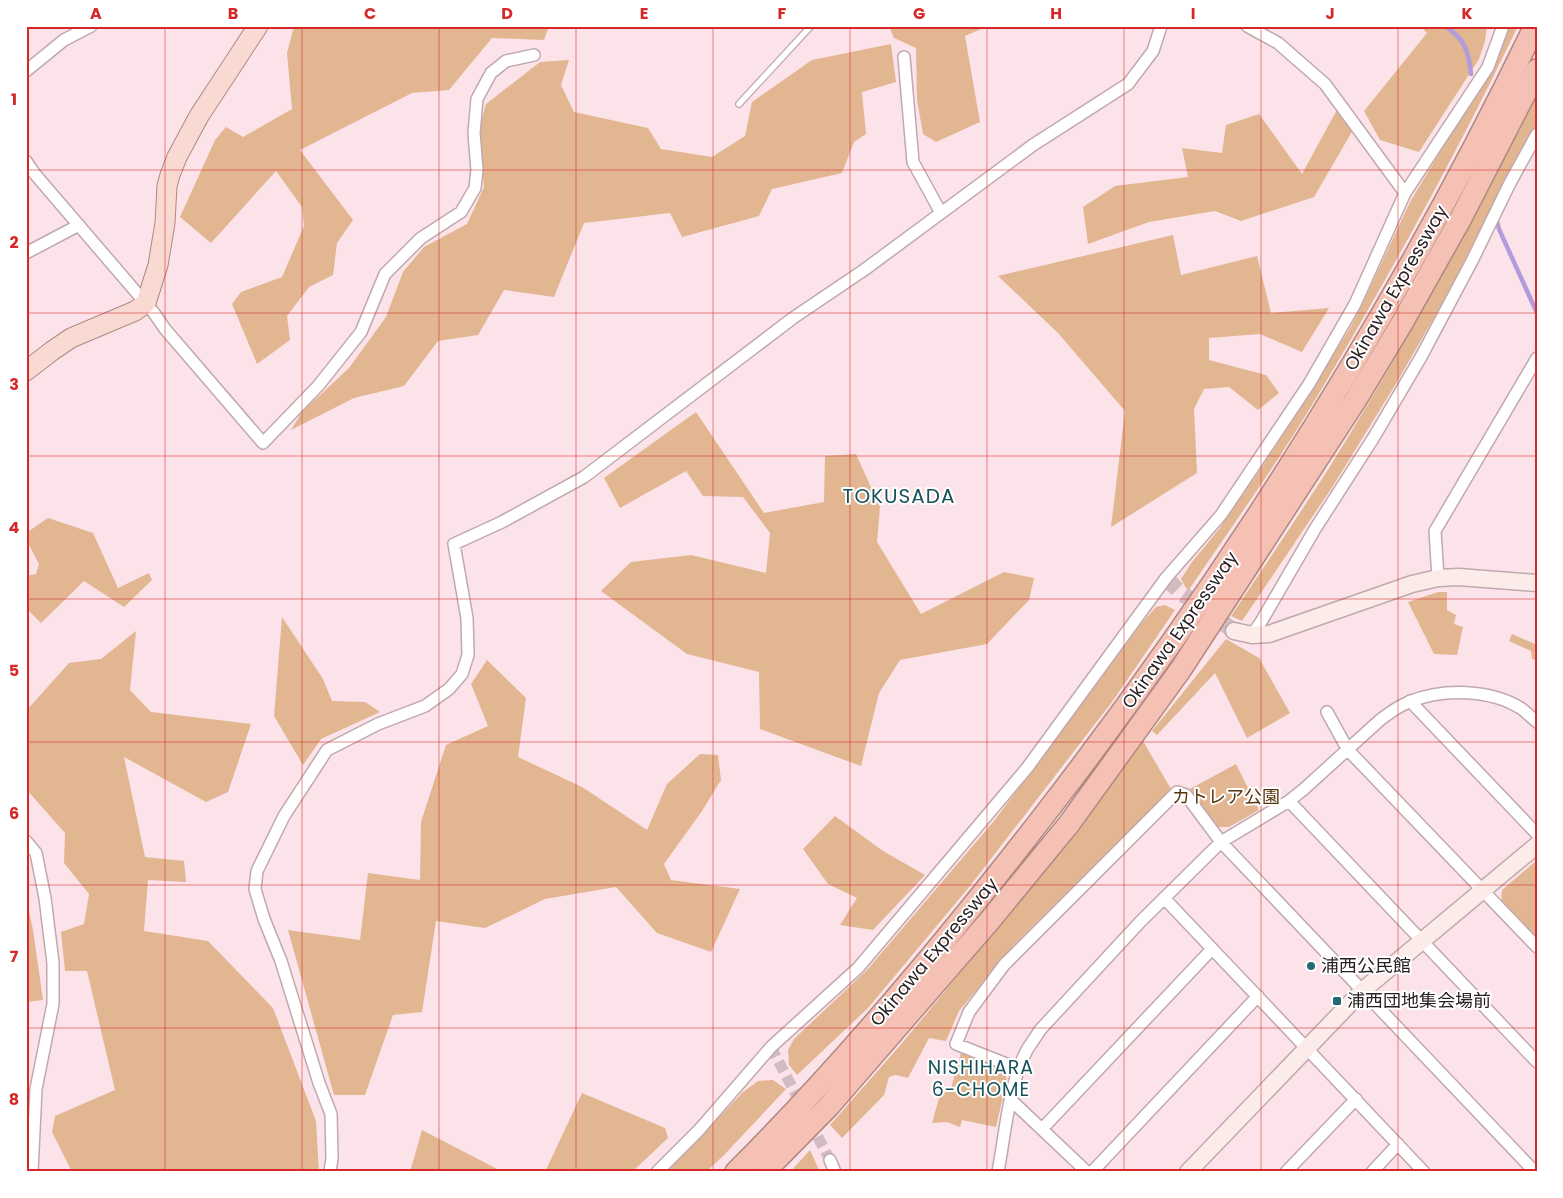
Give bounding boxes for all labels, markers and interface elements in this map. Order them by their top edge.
text: A [90,2,102,25]
text: B [228,2,238,25]
text: C [364,2,376,25]
text: D [501,2,513,25]
text: E [640,2,648,25]
text: F [778,2,787,25]
text: G [913,2,925,25]
text: H [1050,2,1062,25]
text: I [1191,2,1195,25]
text: J [1325,2,1335,25]
text: K [1461,2,1473,25]
text: 1 [11,88,17,111]
street label: Okinawa Expressway [1338,201,1453,375]
text: 2 [9,231,19,254]
text: 3 [9,373,19,396]
district label: TOKUSADA [843,482,955,510]
text: 4 [9,516,20,539]
street label: Okinawa Expressway [1116,546,1243,713]
text: 5 [9,659,19,682]
park label: カトレア公園 [1172,784,1280,809]
text: 6 [9,802,19,825]
street label: Okinawa Expressway [864,872,1003,1031]
text: 7 [10,945,19,968]
place label: 浦西公民館 [1321,953,1411,978]
marker: 浦西公民館 [1305,960,1317,972]
place label: 浦西団地集会場前 [1347,988,1491,1013]
marker: 浦西団地集会場前 [1331,995,1343,1007]
district label: NISHIHARA 6-CHOME [928,1054,1034,1103]
text: 8 [9,1088,19,1111]

